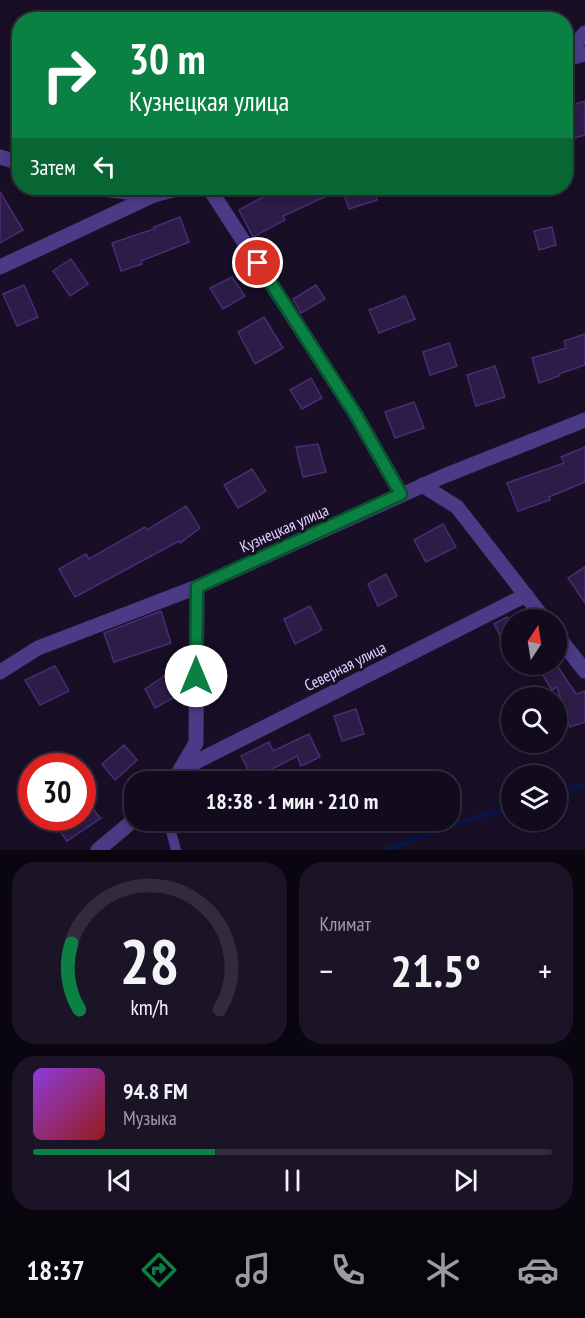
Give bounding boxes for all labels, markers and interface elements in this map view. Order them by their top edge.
text: 30 m [129,31,206,86]
icon: right [30,36,108,114]
text: Кузнецкая улица [129,84,289,118]
icon: left [88,150,121,183]
text: Затем [30,153,76,181]
pin [232,237,283,288]
icon: arrive [241,246,274,279]
street label: Кузнецкая улица [237,500,331,556]
north arrow [501,609,567,675]
map controls [501,609,567,831]
street label: Северная улица [301,637,389,695]
position arrow [164,644,228,708]
button: search [501,687,567,753]
speed limit sign: 30 [18,753,96,831]
button: layers [501,765,567,831]
text: 18:38 · 1 мин · 210 m [206,787,378,815]
text: Климат [320,911,371,937]
text: 28 [119,920,179,1001]
text: 21.5° [391,941,481,999]
text: − [320,949,333,992]
text: + [538,949,552,992]
text: km/h [130,993,168,1021]
text: 94.8 FM [123,1077,188,1105]
text: Музыка [123,1105,177,1131]
icon: previous [103,1164,136,1197]
icon: pause [276,1164,309,1197]
icon: next [449,1164,482,1197]
icon: directions [138,1249,180,1291]
icon: music [232,1249,274,1291]
icon: phone [327,1249,369,1291]
icon: climate [422,1249,464,1291]
icon: car [517,1249,559,1291]
text: 18:37 [26,1253,85,1287]

